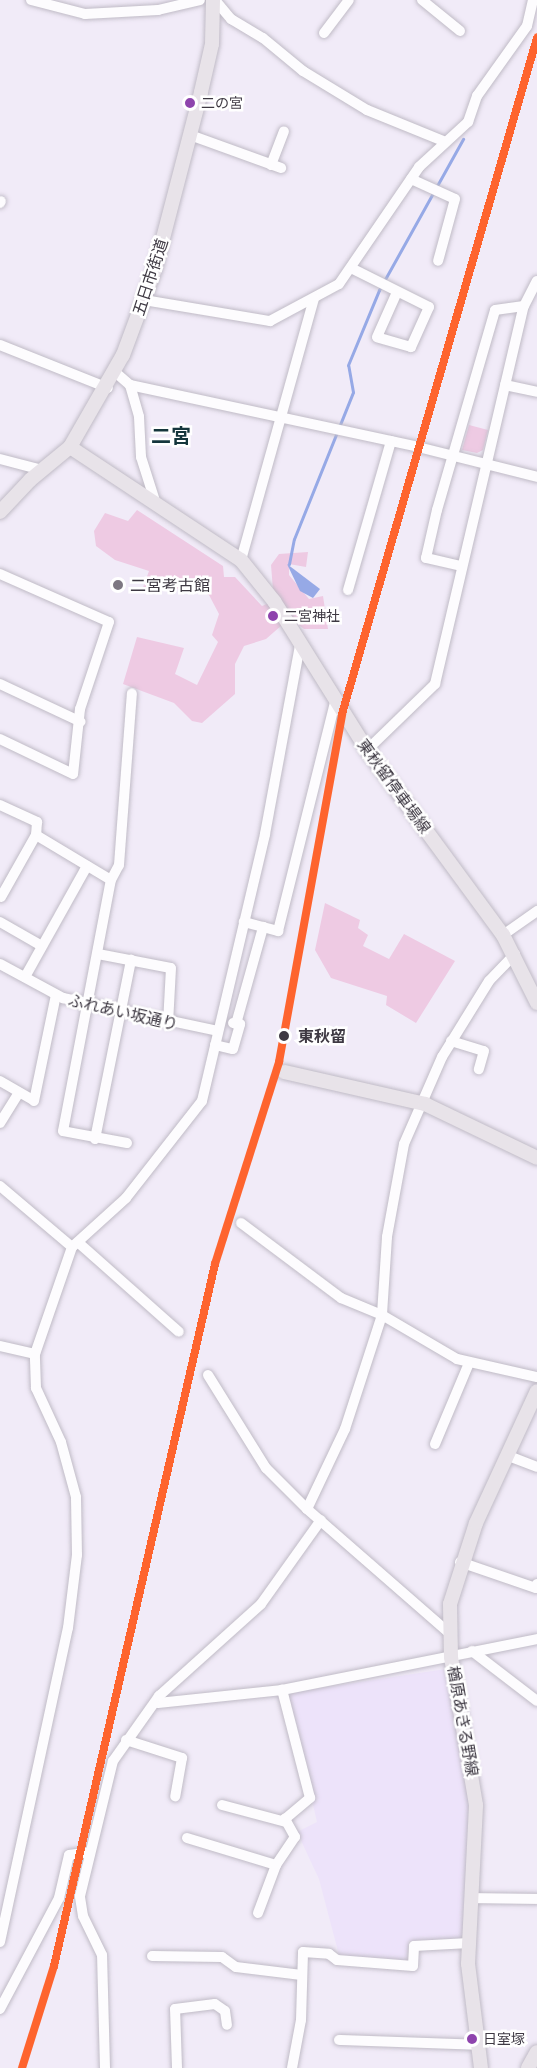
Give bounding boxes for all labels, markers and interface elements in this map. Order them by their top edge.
place label: 二の宮 [201,95,243,111]
marker: 二の宮 [184,97,196,109]
street label: 五日市街道 [129,236,171,318]
district label: 二宮 [151,424,191,448]
place label: 二宮考古館 [130,575,210,595]
marker: 二宮考古館 [111,578,125,592]
place label: 二宮神社 [284,608,340,624]
marker: 二宮神社 [267,610,279,622]
street label: 東秋留停車場線 [353,735,435,837]
street label: ふれあい坂通り [66,990,180,1034]
place label: 東秋留 [298,1026,346,1046]
marker: 東秋留 [275,1027,293,1045]
street label: 楢原あきる野線 [444,1664,482,1778]
place label: 日室塚 [483,2031,525,2047]
marker: 日室塚 [466,2033,478,2045]

